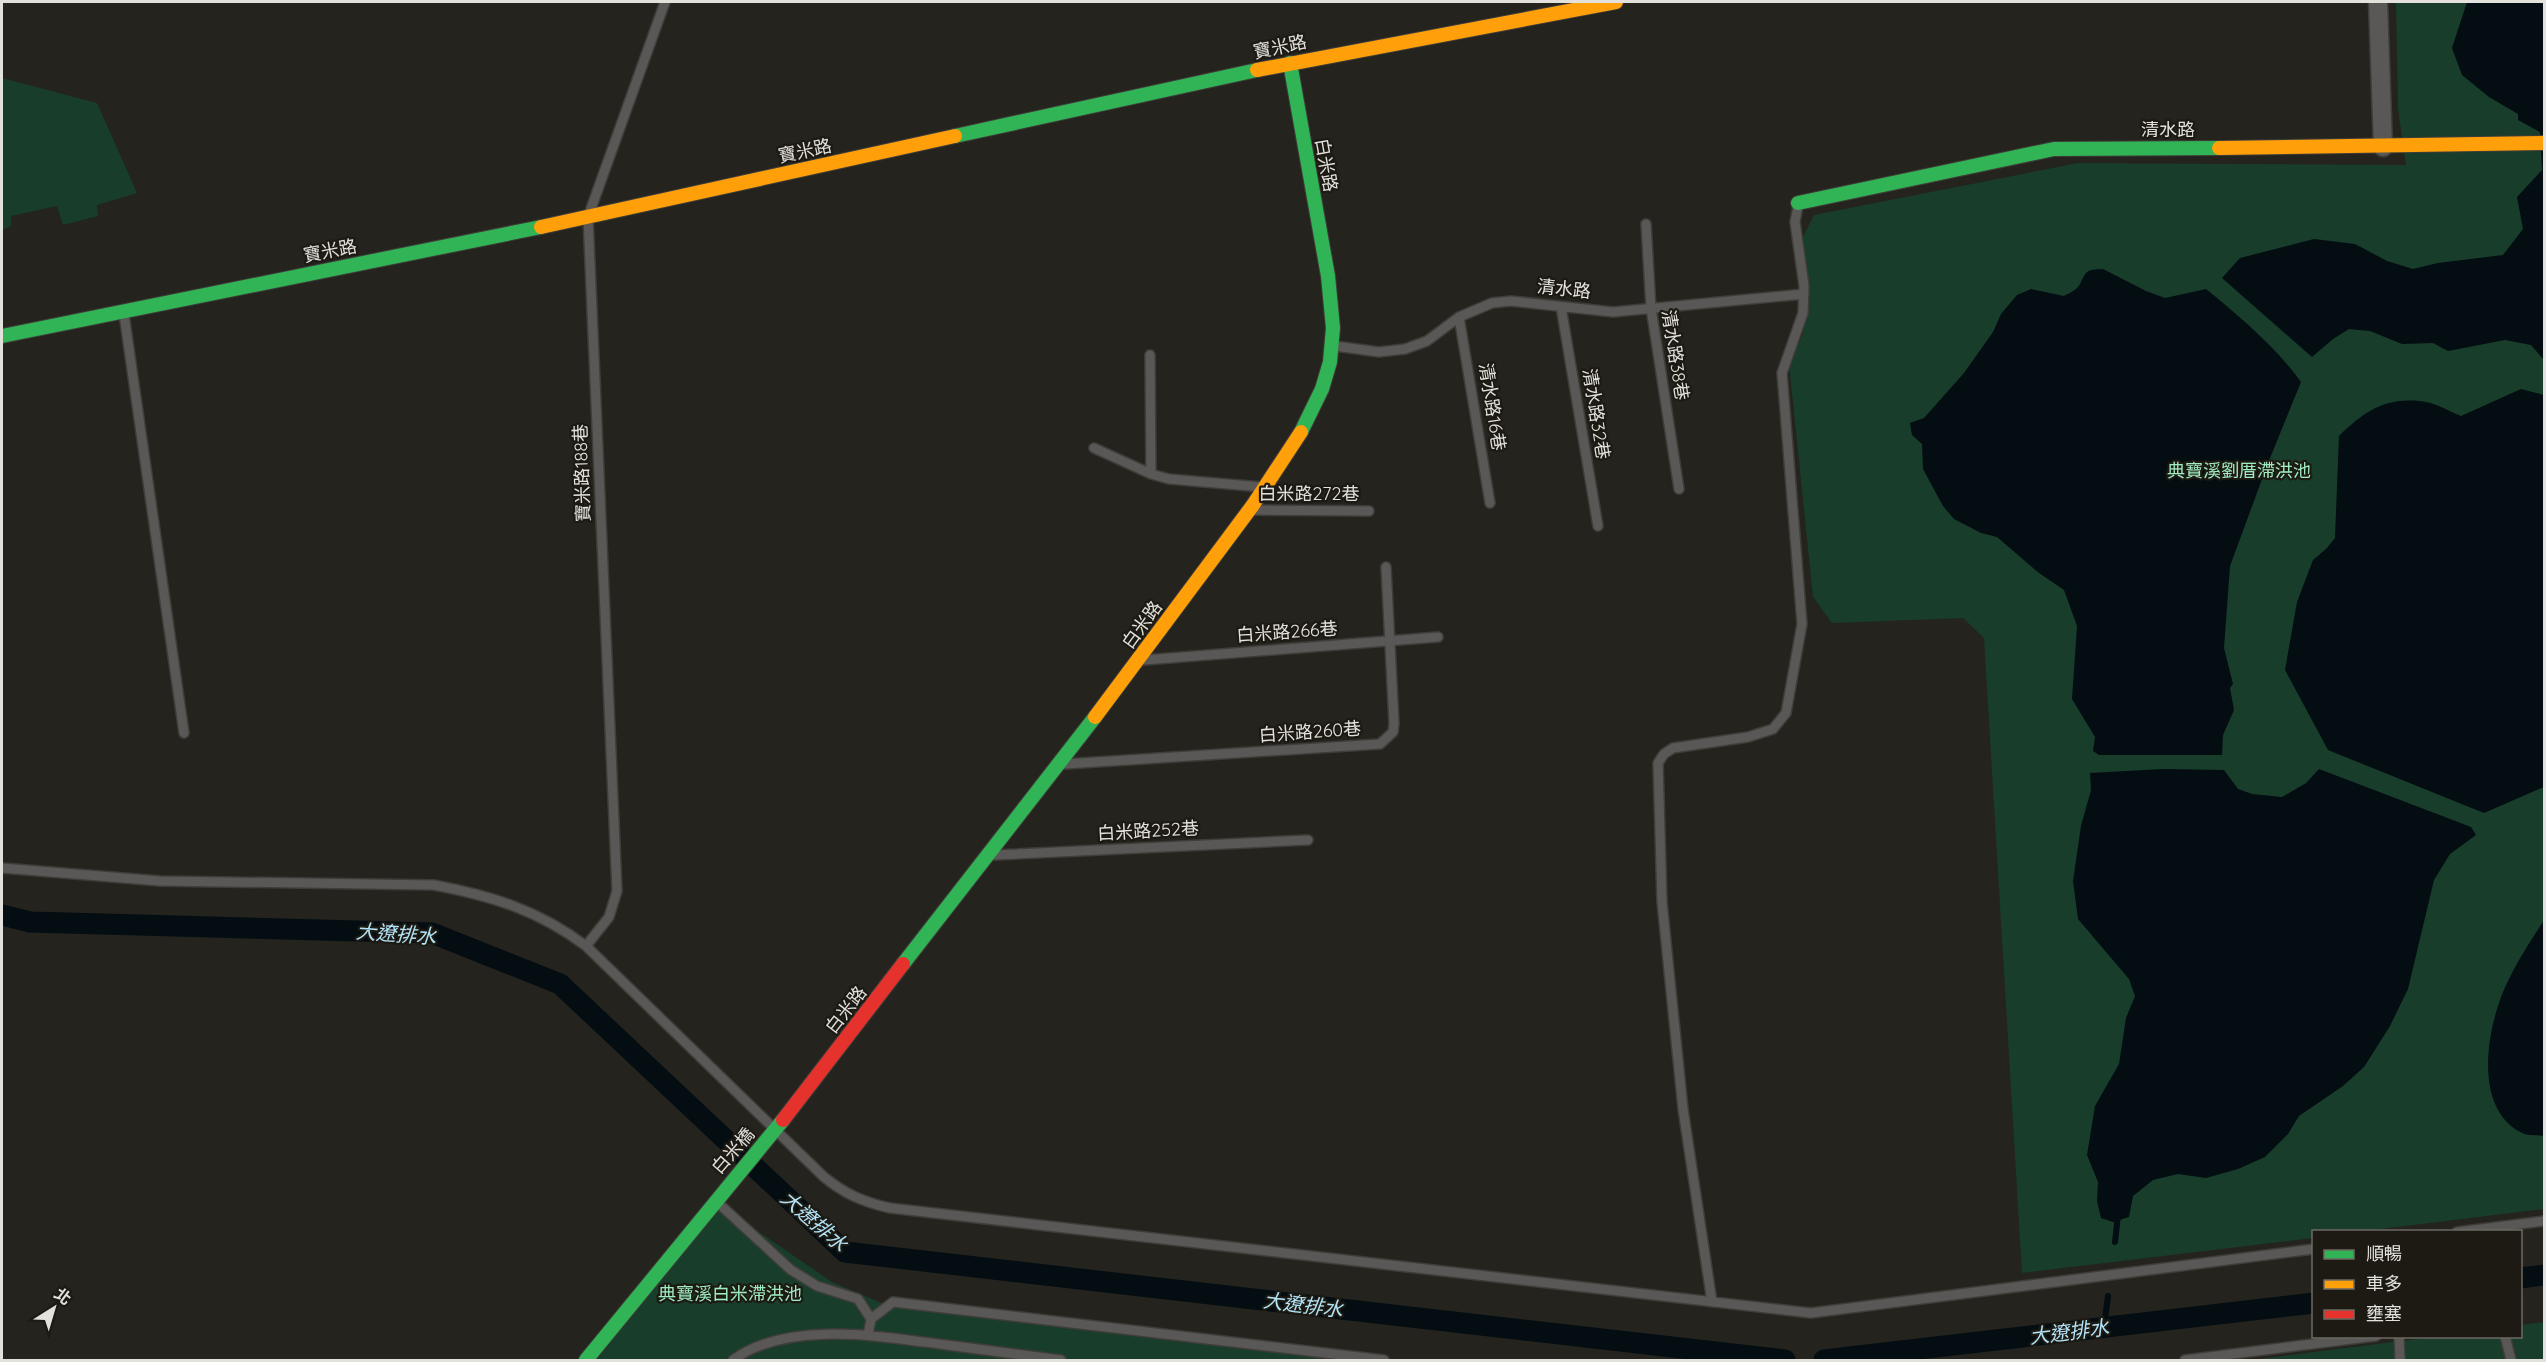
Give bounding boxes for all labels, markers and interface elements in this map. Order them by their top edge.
street label: 寶米路 [1251,30,1309,63]
street label: 清水路 [2141,118,2195,141]
street label: 寶米路 [776,134,834,167]
street label: 白米路 [1310,136,1343,193]
street label: 寶米路 [301,234,359,267]
street label: 清水路 [1536,274,1592,303]
street label: 清水路38巷 [1657,308,1694,402]
street label: 清水路16巷 [1474,361,1511,452]
street label: 清水路32巷 [1578,367,1615,461]
street label: 寶米路188巷 [568,424,595,522]
park label: 典寶溪劉厝滯洪池 [2167,459,2311,482]
street label: 白米路272巷 [1259,482,1359,505]
street label: 白米路 [1116,596,1167,653]
street label: 白米路266巷 [1236,616,1338,647]
street label: 白米路260巷 [1258,716,1362,747]
street label: 白米路252巷 [1097,816,1199,845]
water label: 大遼排水 [355,918,438,949]
street label: 白米路 [820,981,871,1038]
street label: 白米橋 [706,1123,759,1179]
water label: 大遼排水 [776,1185,853,1257]
legend [2312,1230,2522,1338]
text: 順暢 [2366,1242,2402,1265]
text: 車多 [2366,1272,2402,1295]
north arrow [24,1278,84,1338]
park label: 典寶溪白米滯洪池 [658,1282,802,1305]
text: 北 [51,1283,75,1309]
water label: 大遼排水 [1262,1287,1345,1322]
text: 壅塞 [2366,1302,2402,1325]
water label: 大遼排水 [2028,1314,2111,1349]

